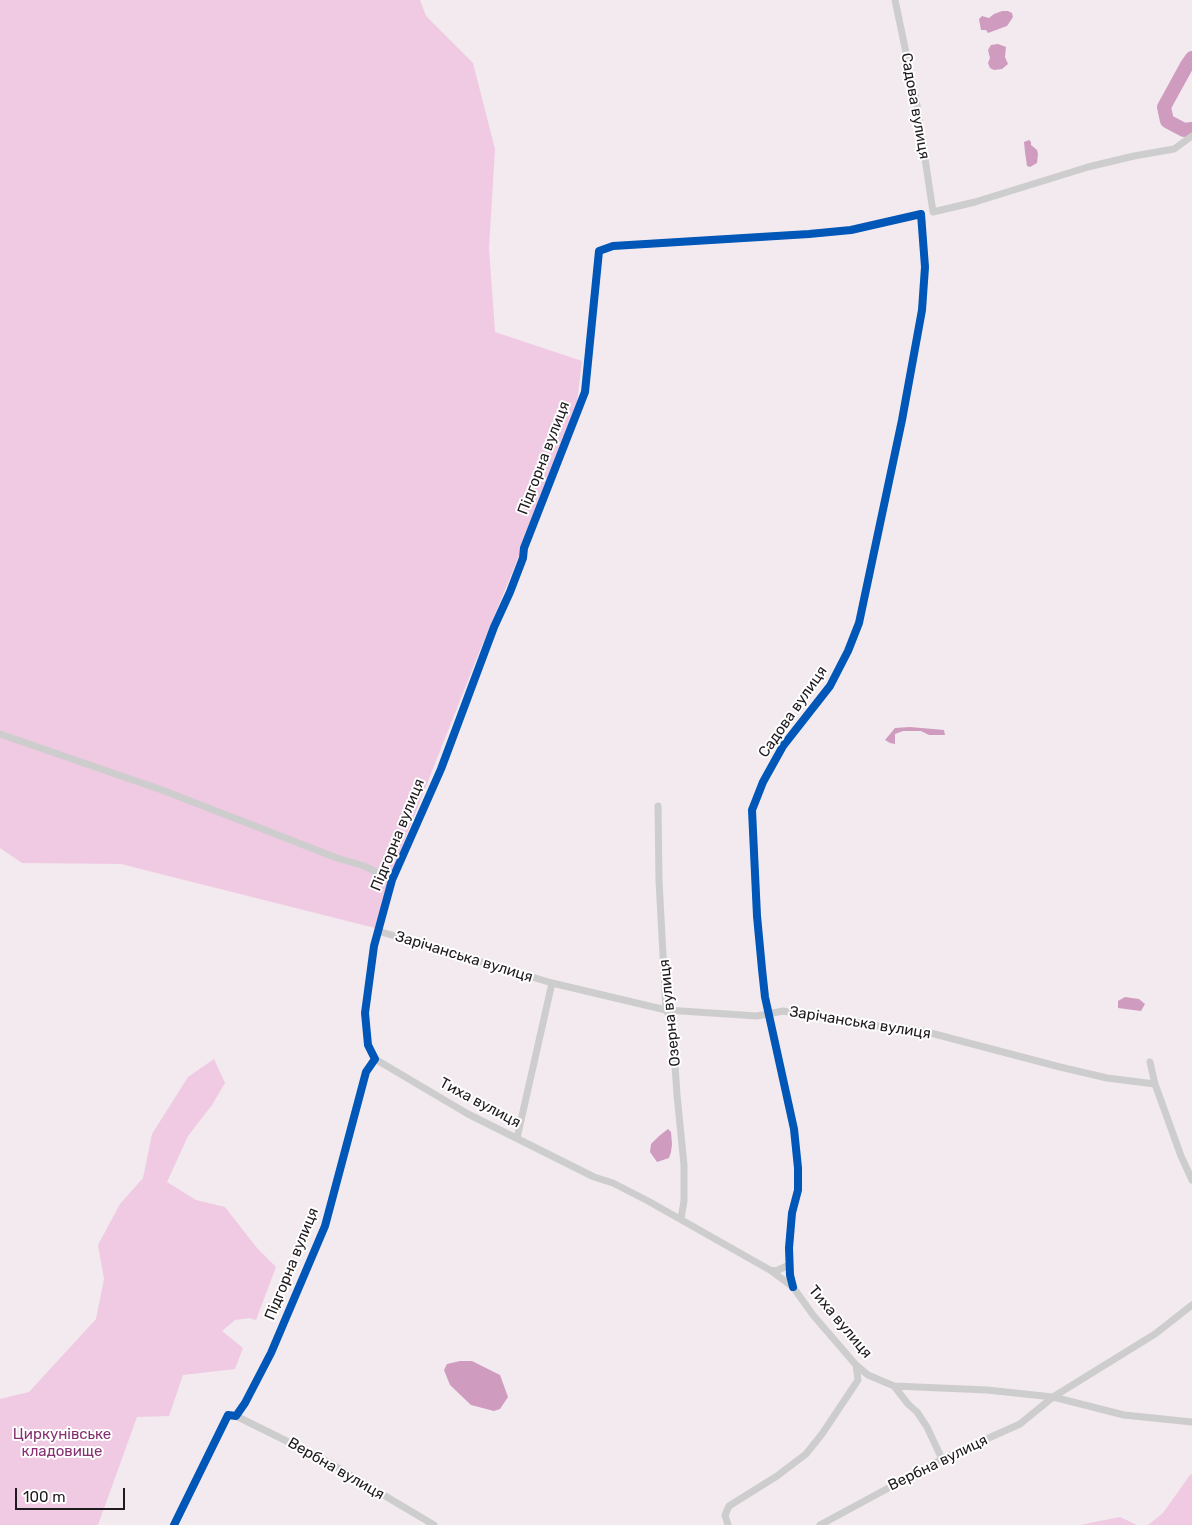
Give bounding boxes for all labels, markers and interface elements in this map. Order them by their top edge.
street label: Садова вулиця [897,51,933,161]
street label: Підгорна вулиця [514,399,574,517]
street label: Садова вулиця [755,663,831,761]
street label: Підгорна вулиця [367,776,429,894]
street label: Зарічанська вулиця [393,927,535,987]
street label: Озерна вулиця [655,958,685,1068]
street label: Зарічанська вулиця [788,1003,932,1043]
street label: Тиха вулиця [436,1074,524,1132]
street label: Підгорна вулиця [261,1205,323,1323]
street label: Тиха вулиця [804,1282,876,1362]
park label: Циркунівське кладовище [13,1426,111,1461]
street label: Вербна вулиця [885,1431,991,1495]
street label: Вербна вулиця [284,1434,388,1504]
scale bar [18,1478,128,1510]
text: 100 m [23,1488,65,1506]

